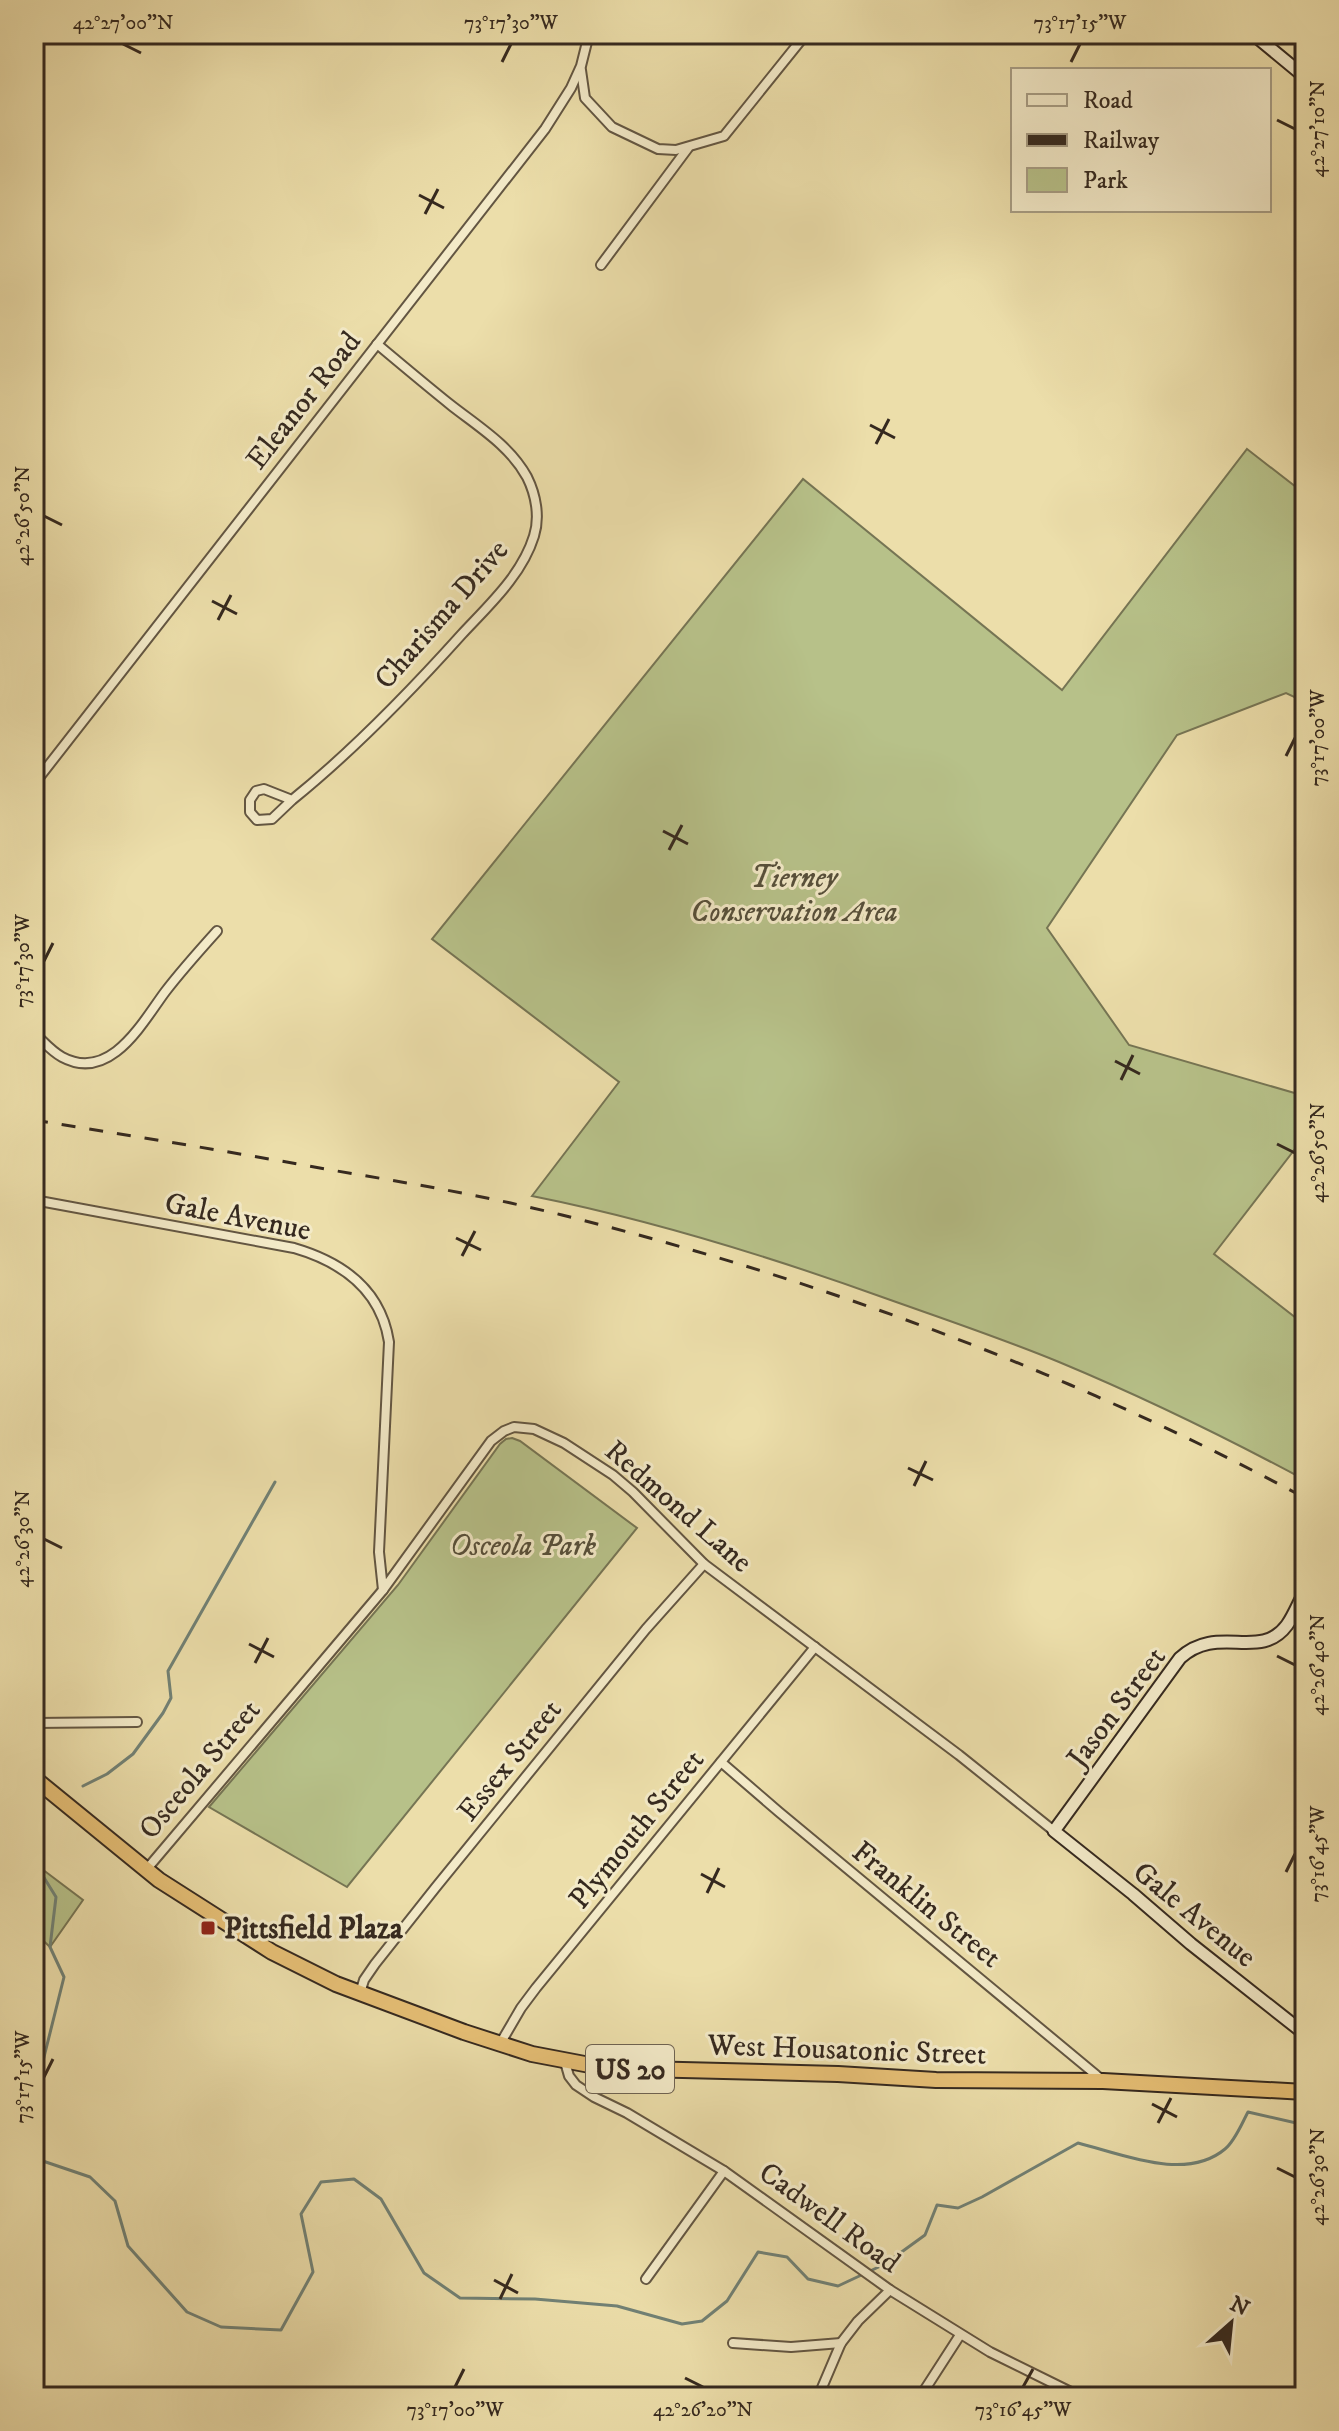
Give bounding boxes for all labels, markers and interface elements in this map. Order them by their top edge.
text: 42°27'00"N [73,11,173,36]
text: 73°17'30"W [464,11,559,36]
text: 73°17'15"W [1034,11,1127,36]
legend [1011,68,1271,212]
text: 42°27'10"N [1306,80,1331,178]
text: Road [1083,86,1133,116]
text: Railway [1083,126,1160,156]
text: Park [1083,166,1128,196]
street label: Eleanor Road [239,324,370,477]
text: 42°26'50"N [11,466,36,566]
street label: Charisma Drive [367,533,517,697]
text: 73°17'00"W [1306,689,1331,787]
park label: Tierney Conservation Area [690,860,898,931]
text: 73°17'30"W [11,913,36,1008]
text: 42°26'50"N [1306,1103,1331,1203]
street label: Gale Avenue [162,1185,314,1250]
street label: Redmond Lane [597,1433,759,1581]
text: 42°26'30"N [11,1490,36,1588]
park label: Osceola Park [450,1528,597,1565]
text: 42°26'40"N [1306,1614,1331,1716]
street label: Jason Street [1058,1640,1175,1778]
street label: Osceola Street [131,1693,269,1847]
street label: Essex Street [450,1693,570,1829]
street label: Plymouth Street [562,1743,713,1917]
text: 73°16'45"W [1306,1805,1331,1902]
street label: Franklin Street [844,1834,1008,1977]
street label: Gale Avenue [1125,1854,1263,1976]
place label: Pittsfield Plaza [224,1911,404,1948]
marker: Pittsfield Plaza [199,1919,217,1937]
street label: West Housatonic Street [706,2027,987,2074]
text: 73°17'15"W [11,2030,36,2123]
road number: US 20 [586,2045,674,2093]
text: 42°26'30"N [1306,2128,1331,2226]
street label: Cadwell Road [751,2155,907,2282]
north arrow [1191,2283,1271,2363]
text: N [1225,2290,1254,2323]
text: 73°17'00"W [406,2398,504,2423]
text: 42°26'20"N [653,2398,753,2423]
text: 73°16'45"W [975,2398,1072,2423]

